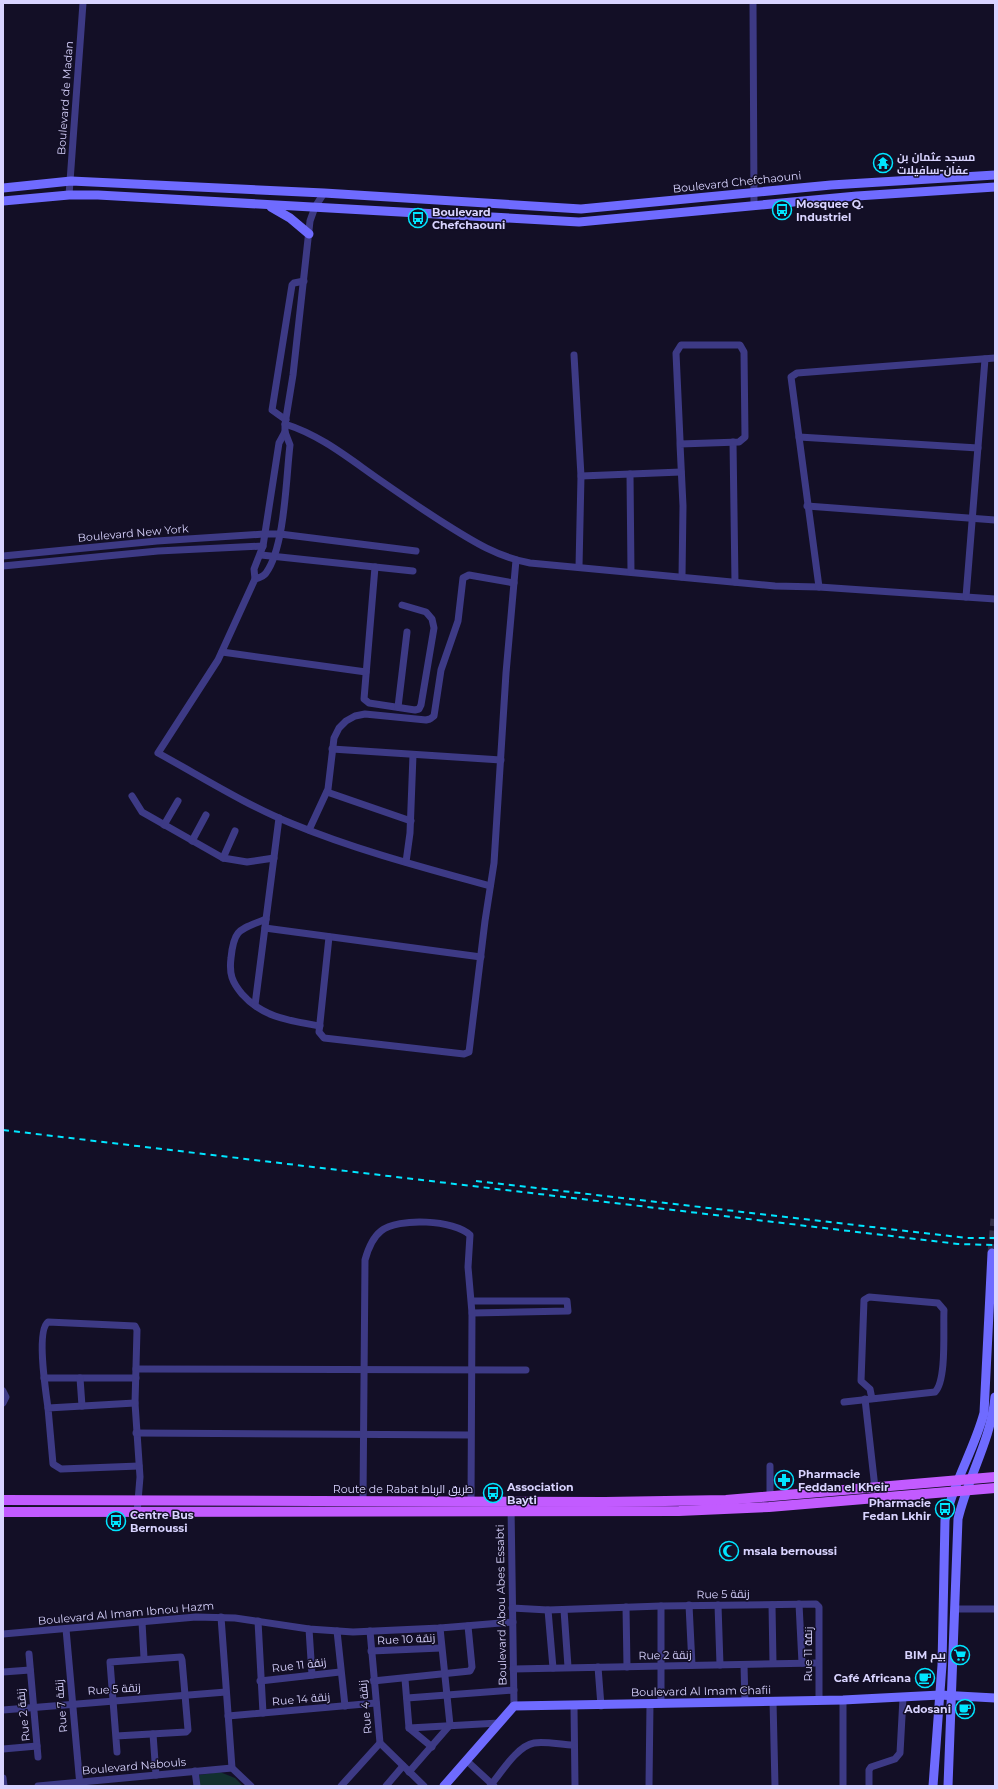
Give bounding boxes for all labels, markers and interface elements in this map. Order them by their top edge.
street label: Boulevard de Madan [54,41,76,155]
place label: مسجد عثمان بن عفان-سافيلات [897,150,975,177]
temple icon: مسجد عثمان بن عفان-سافيلات [872,152,894,174]
street label: Boulevard Chefchaouni [672,168,802,196]
place label: Mosquee Q. Industriel [796,197,864,224]
bus stop icon: Mosquee Q. Industriel [771,199,793,221]
place label: Boulevard Chefchaouni [432,205,505,232]
bus stop icon: Boulevard Chefchaouni [407,207,429,229]
street label: Boulevard New York [77,521,189,545]
place label: Pharmacie Feddan el Kheir [798,1467,889,1494]
pharmacy icon: Pharmacie Feddan el Kheir [773,1469,795,1491]
place label: Association Bayti [506,1480,574,1507]
street label: Route de Rabat طريق الرباط [333,1482,473,1496]
bus stop icon: Association Bayti [482,1482,504,1504]
place label: Pharmacie Fedan Lkhir [863,1496,931,1523]
bus stop icon: Pharmacie Fedan Lkhir [934,1498,956,1520]
place label: Centre Bus Bernoussi [130,1508,194,1535]
bus stop icon: Centre Bus Bernoussi [105,1510,127,1532]
street label: Boulevard Abou Abes Essabti [493,1524,509,1686]
mosque icon: msala bernoussi [718,1540,740,1562]
place label: msala bernoussi [743,1544,837,1558]
street label: Rue 5 زنقة [696,1587,750,1601]
street label: Boulevard Al Imam Ibnou Hazm [37,1598,215,1628]
street label: Rue 11 زنقة [801,1626,815,1681]
street label: Rue 10 زنقة [377,1630,436,1648]
supermarket icon: BIM بيم [949,1644,971,1666]
street label: Rue 2 زنقة [638,1648,692,1662]
place label: BIM بيم [905,1648,946,1663]
street label: Rue 11 زنقة [271,1655,327,1675]
cafe icon: Café Africana [914,1667,936,1689]
place label: Café Africana [834,1671,911,1685]
street label: Rue 7 زنقة [52,1679,70,1733]
street label: Rue 4 زنقة [355,1679,375,1735]
street label: Rue 5 زنقة [87,1680,141,1698]
street label: Boulevard Al Imam Chafii [631,1683,771,1699]
street label: Rue 2 زنقة [13,1688,33,1742]
street label: Rue 14 زنقة [271,1689,331,1709]
cafe icon: Adosani [954,1698,976,1720]
place label: Adosani [903,1702,951,1716]
street label: Boulevard Nabouls [81,1754,187,1778]

